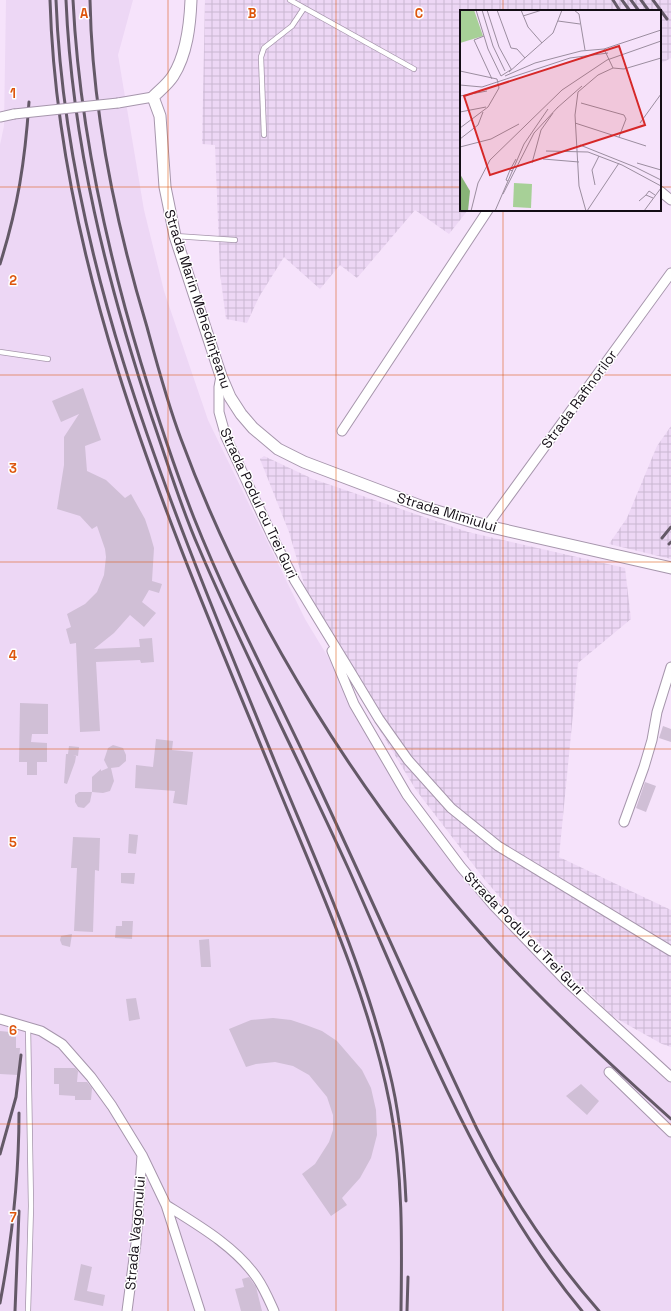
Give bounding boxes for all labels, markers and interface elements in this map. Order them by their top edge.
text: A [80,5,89,22]
text: B [248,5,257,22]
text: C [415,5,423,22]
inset map [460,10,661,211]
text: 1 [10,85,16,102]
street label: Strada Marin Mehedințeanu [160,207,236,391]
text: 2 [9,272,17,289]
street label: Strada Rafinorilor [537,346,621,452]
street label: Strada Podul cu Trei Guri [216,425,302,581]
text: 3 [9,460,17,477]
street label: Strada Mimiului [395,488,499,536]
text: 4 [9,647,17,664]
text: 5 [9,834,17,851]
street label: Strada Podul cu Trei Guri [460,868,588,998]
text: 6 [9,1022,17,1039]
street label: Strada Vagonului [121,1175,149,1291]
text: 7 [9,1209,17,1226]

